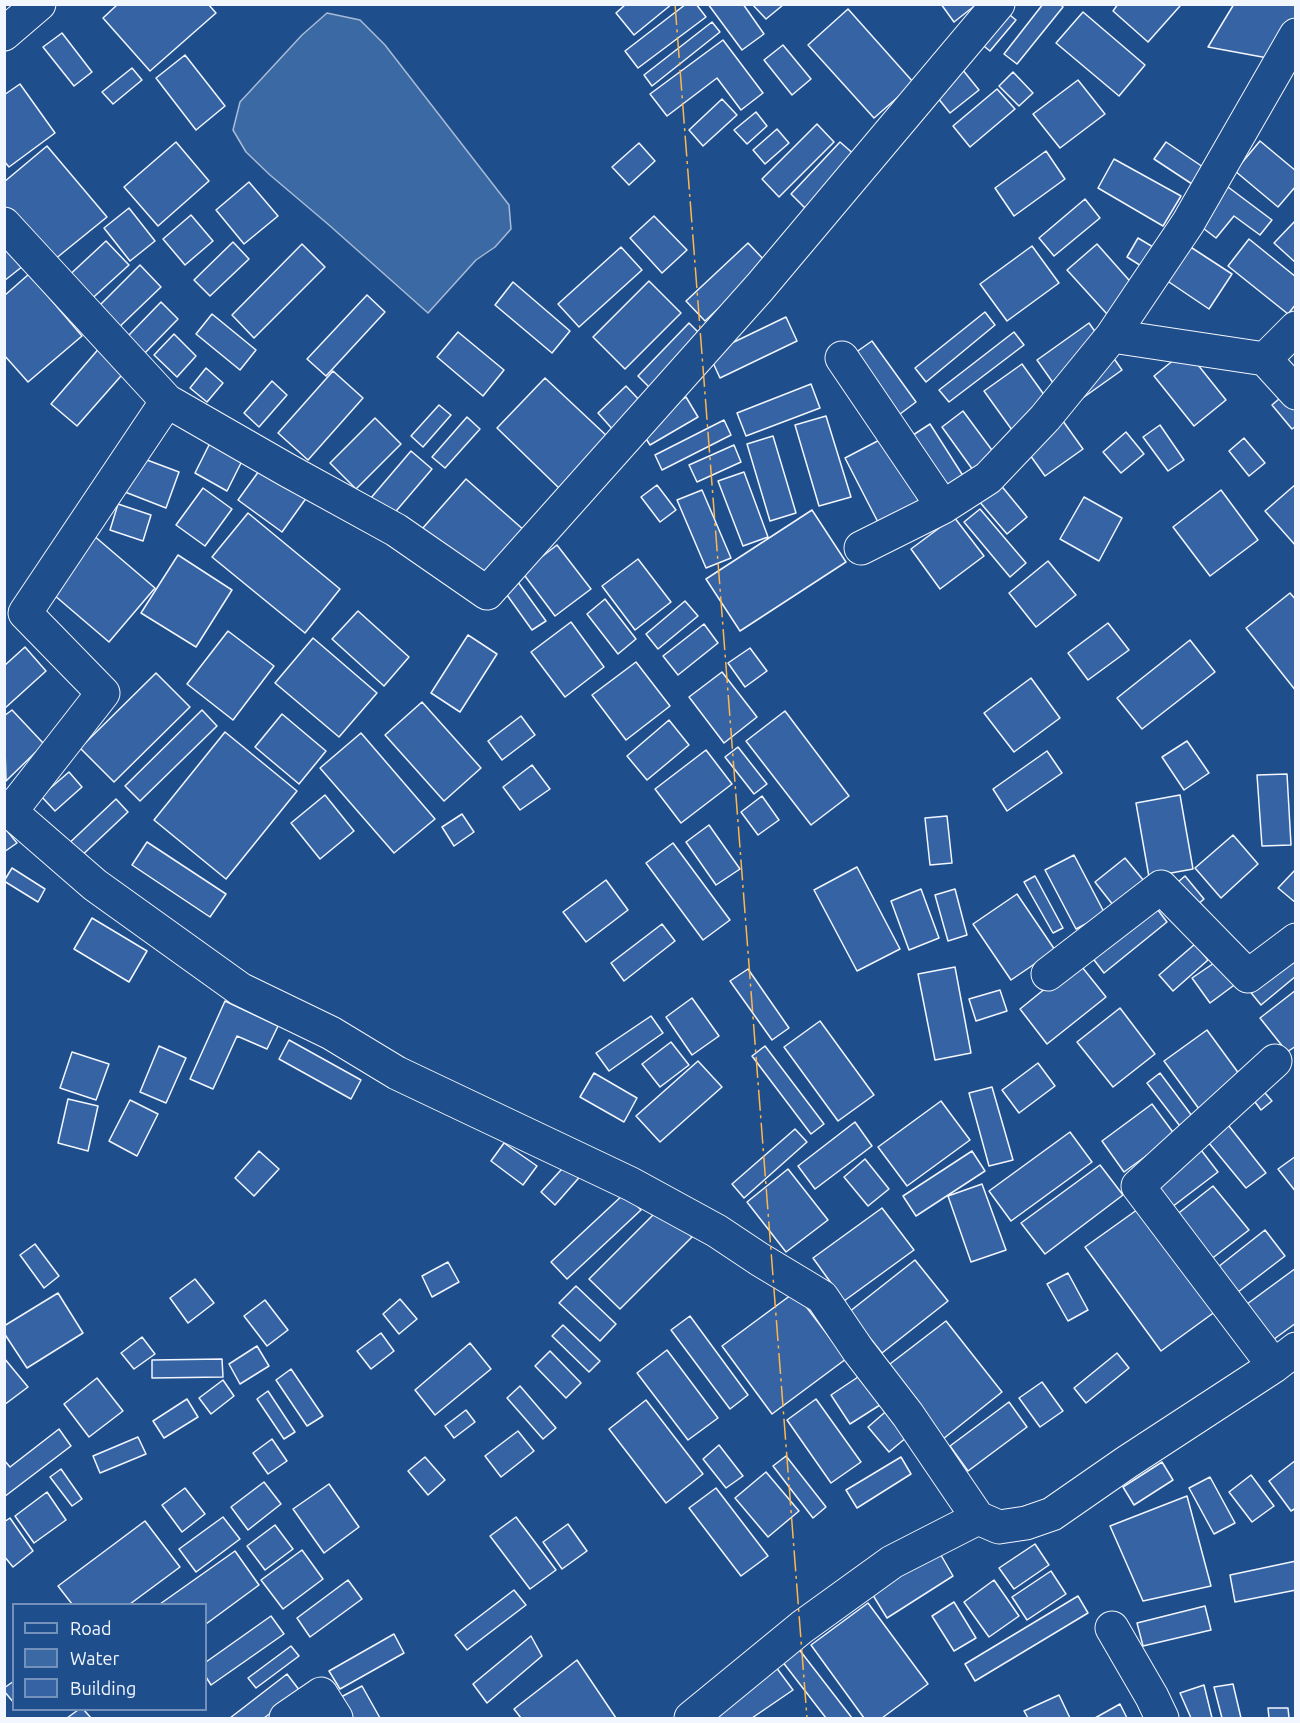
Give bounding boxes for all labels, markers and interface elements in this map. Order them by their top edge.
legend [12,1603,207,1711]
text: Road [70,1618,112,1638]
text: Water [70,1648,119,1668]
text: Building [70,1678,136,1698]

